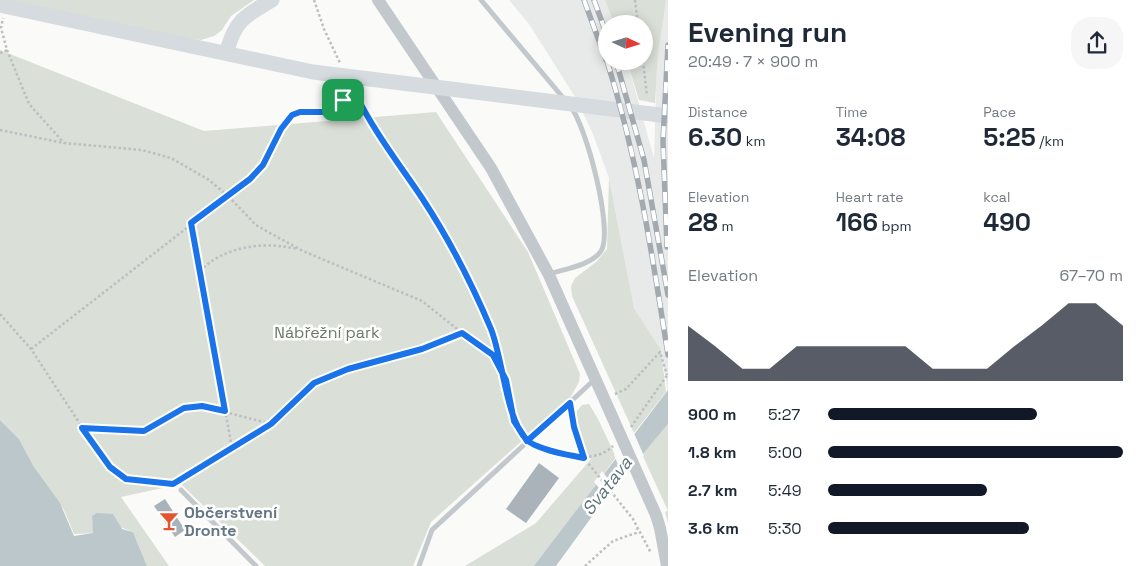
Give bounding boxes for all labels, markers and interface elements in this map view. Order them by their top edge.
text: Evening run [688,14,847,50]
north arrow [598,15,652,70]
map controls [598,15,653,70]
button: share [1071,17,1123,69]
text: 20:49 · 7 × 900 m [688,51,818,72]
pin [322,79,364,121]
icon: arrive [329,86,357,114]
text: Distance [688,103,748,121]
text: Time [836,103,868,121]
text: Pace [983,103,1016,121]
text: 6.30 [688,121,742,153]
text: 34:08 [836,121,905,153]
text: 5:25 [983,121,1036,153]
text: km [742,132,765,150]
text: /km [1036,132,1064,150]
text: Elevation [688,188,749,206]
text: Heart rate [836,188,904,206]
text: kcal [983,188,1010,206]
text: 28 [688,206,718,238]
text: 166 [836,206,878,238]
text: 490 [983,206,1031,238]
text: m [718,217,734,235]
text: bpm [878,217,912,235]
text: Elevation [688,265,758,286]
text: 67–70 m [1060,265,1123,286]
park label: Nábřežní park [274,322,380,343]
text: 900 m [688,404,736,425]
text: 5:27 [768,404,800,425]
text: 1.8 km [688,442,736,463]
text: 5:00 [768,442,802,463]
water label: Svatava [577,451,637,520]
text: 2.7 km [688,480,737,501]
text: 5:49 [768,480,801,501]
place label: Občerstvení Dronte [184,502,278,541]
bar icon: Občerstvení Dronte [158,510,180,532]
text: 3.6 km [688,518,739,539]
text: 5:30 [768,518,802,539]

